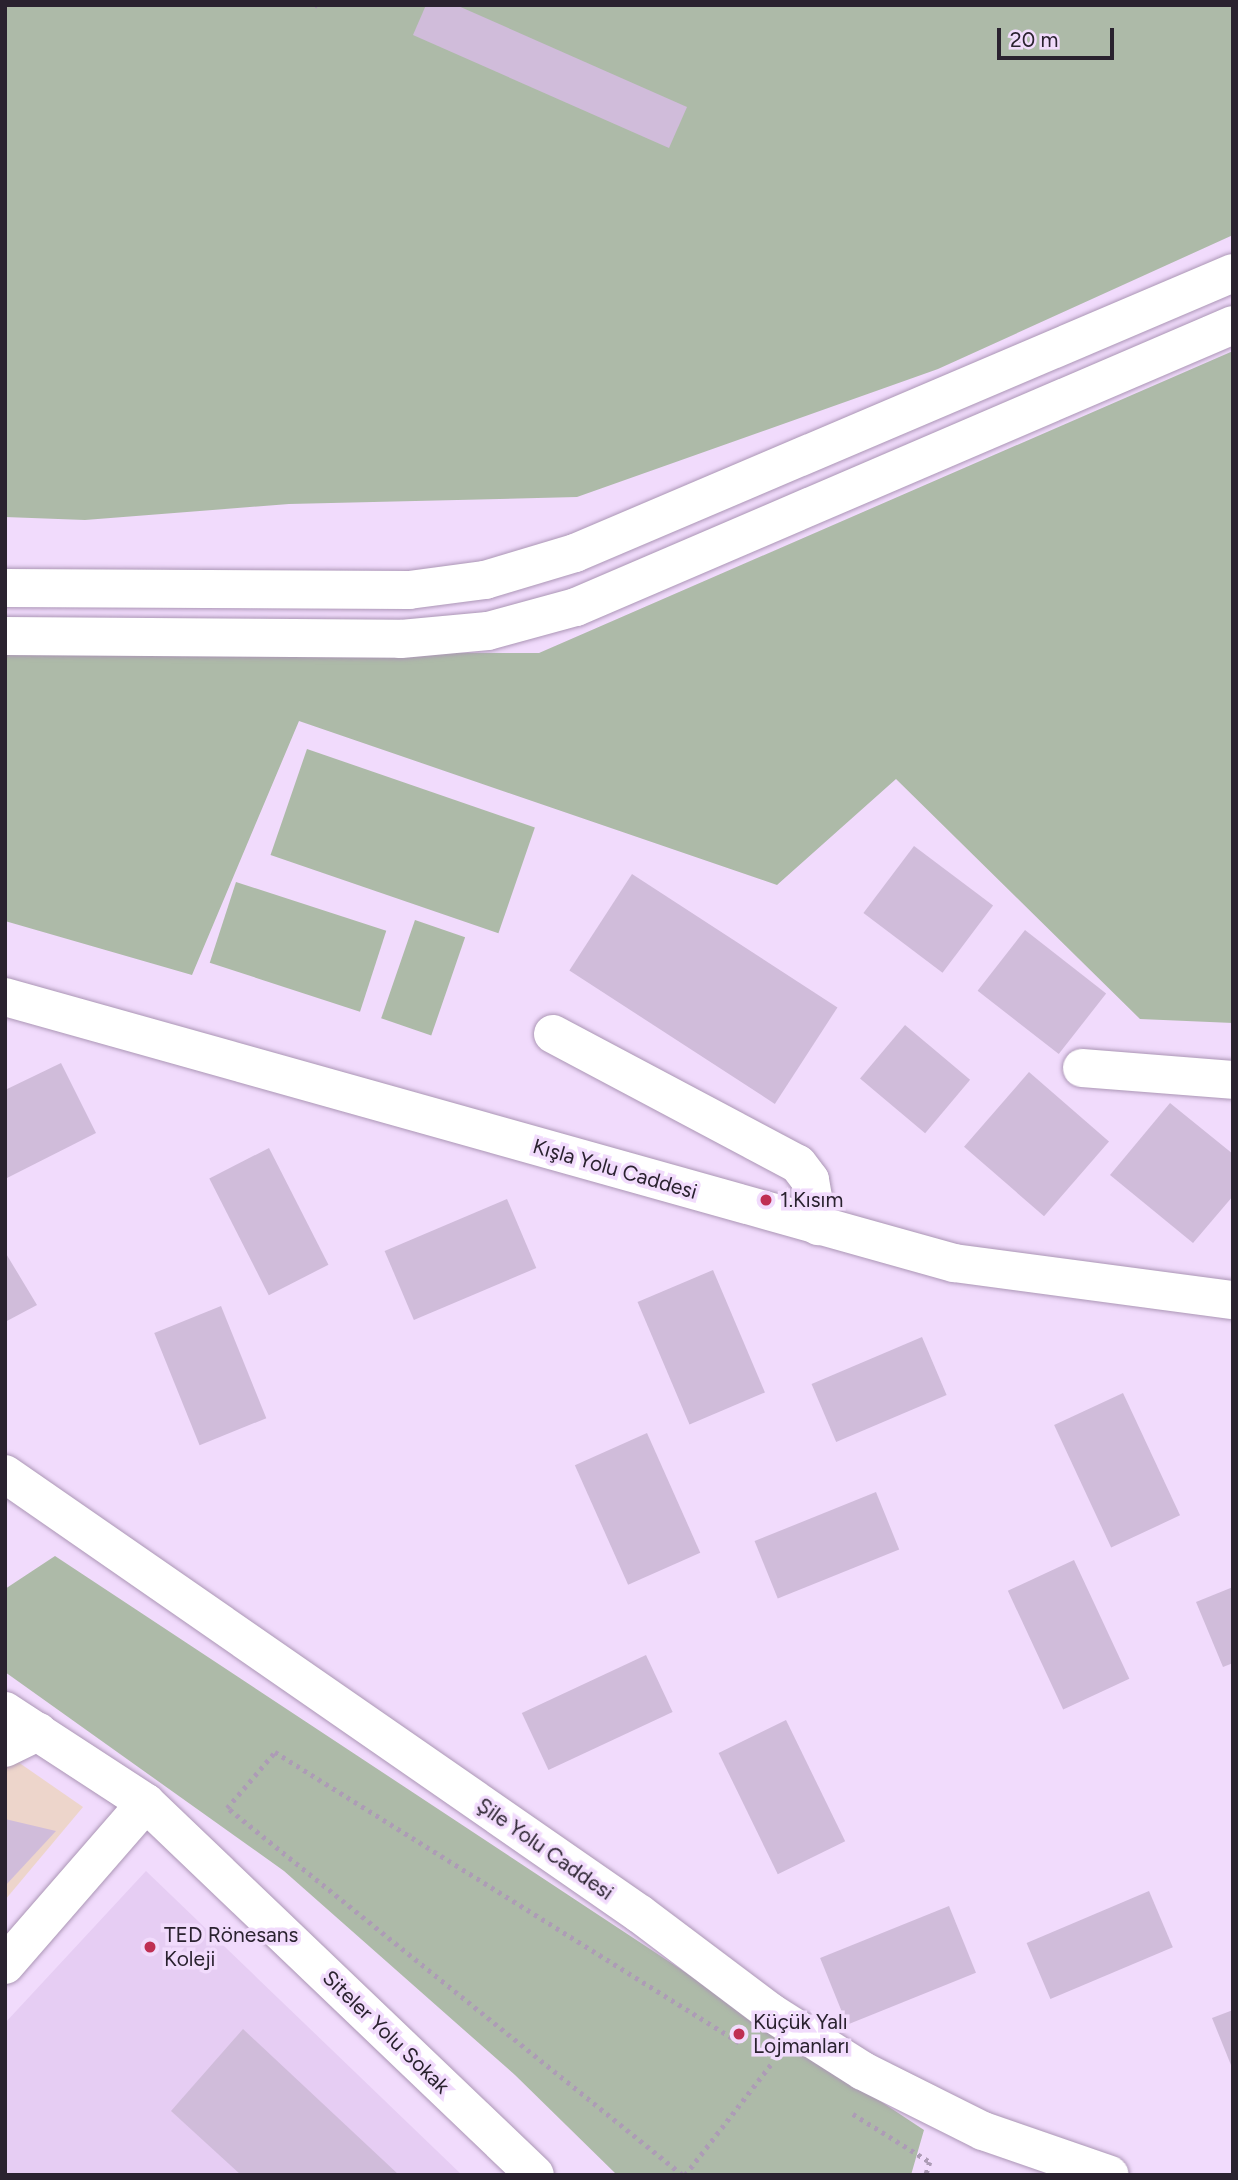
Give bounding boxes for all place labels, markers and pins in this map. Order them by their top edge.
place label: 1.Kısım [780,1187,843,1213]
marker: 1.Kısım [758,1192,774,1208]
place label: TED Rönesans Koleji [164,1922,298,1972]
marker: TED Rönesans Koleji [142,1939,158,1955]
place label: Küçük Yalı Lojmanları [753,2009,849,2059]
marker: Küçük Yalı Lojmanları [731,2026,747,2042]

